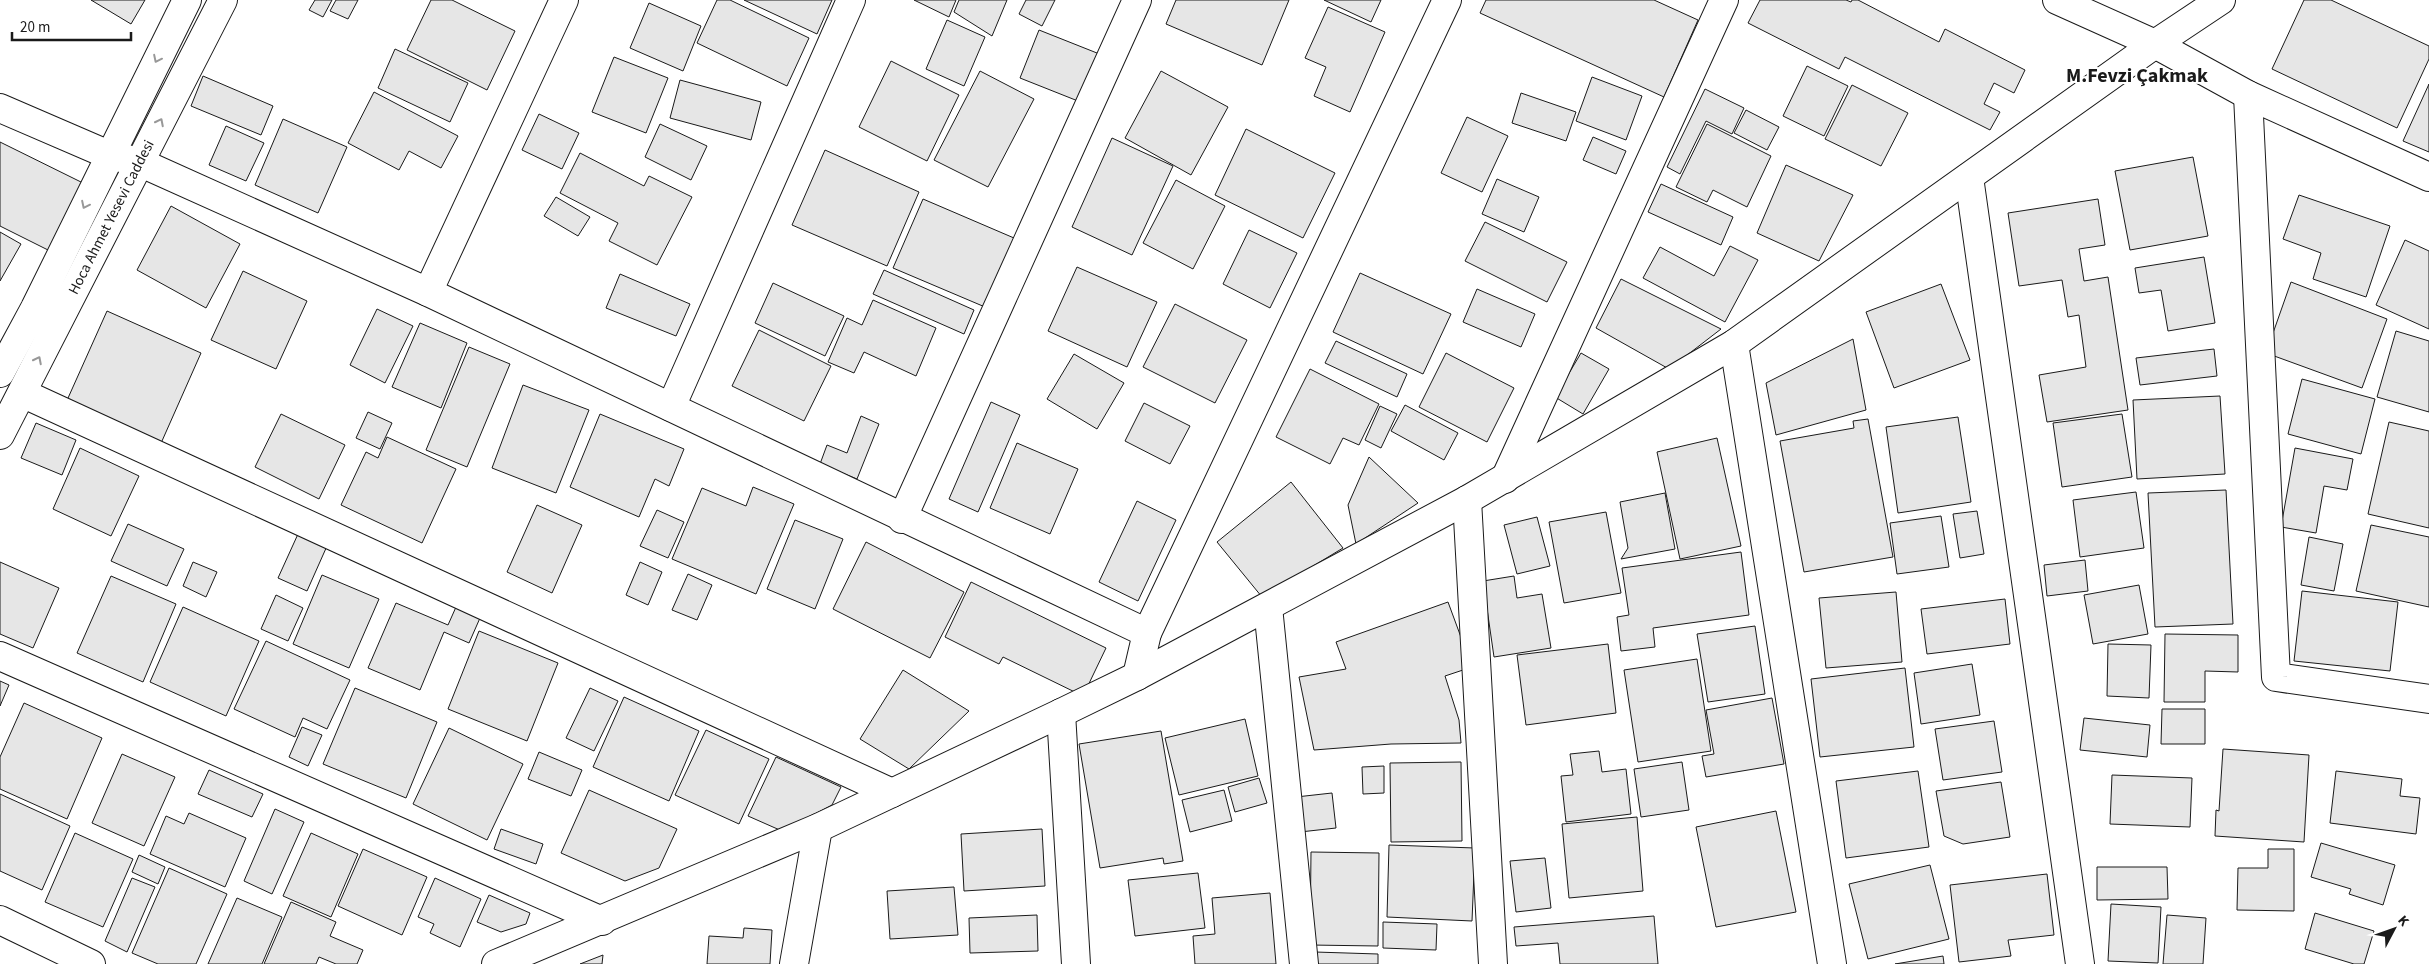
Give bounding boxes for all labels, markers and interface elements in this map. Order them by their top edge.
scale bar [12,10,131,42]
text: 20 m [20,17,50,38]
one-way arrow [153,54,163,63]
district label: M.Fevzi Çakmak [2066,62,2208,90]
one-way arrow [154,118,164,127]
street label: Hoca Ahmet Yesevi Caddesi [63,136,160,298]
one-way arrow [81,200,91,209]
one-way arrow [32,357,42,366]
north arrow [2369,904,2419,954]
text: K [2393,911,2414,931]

